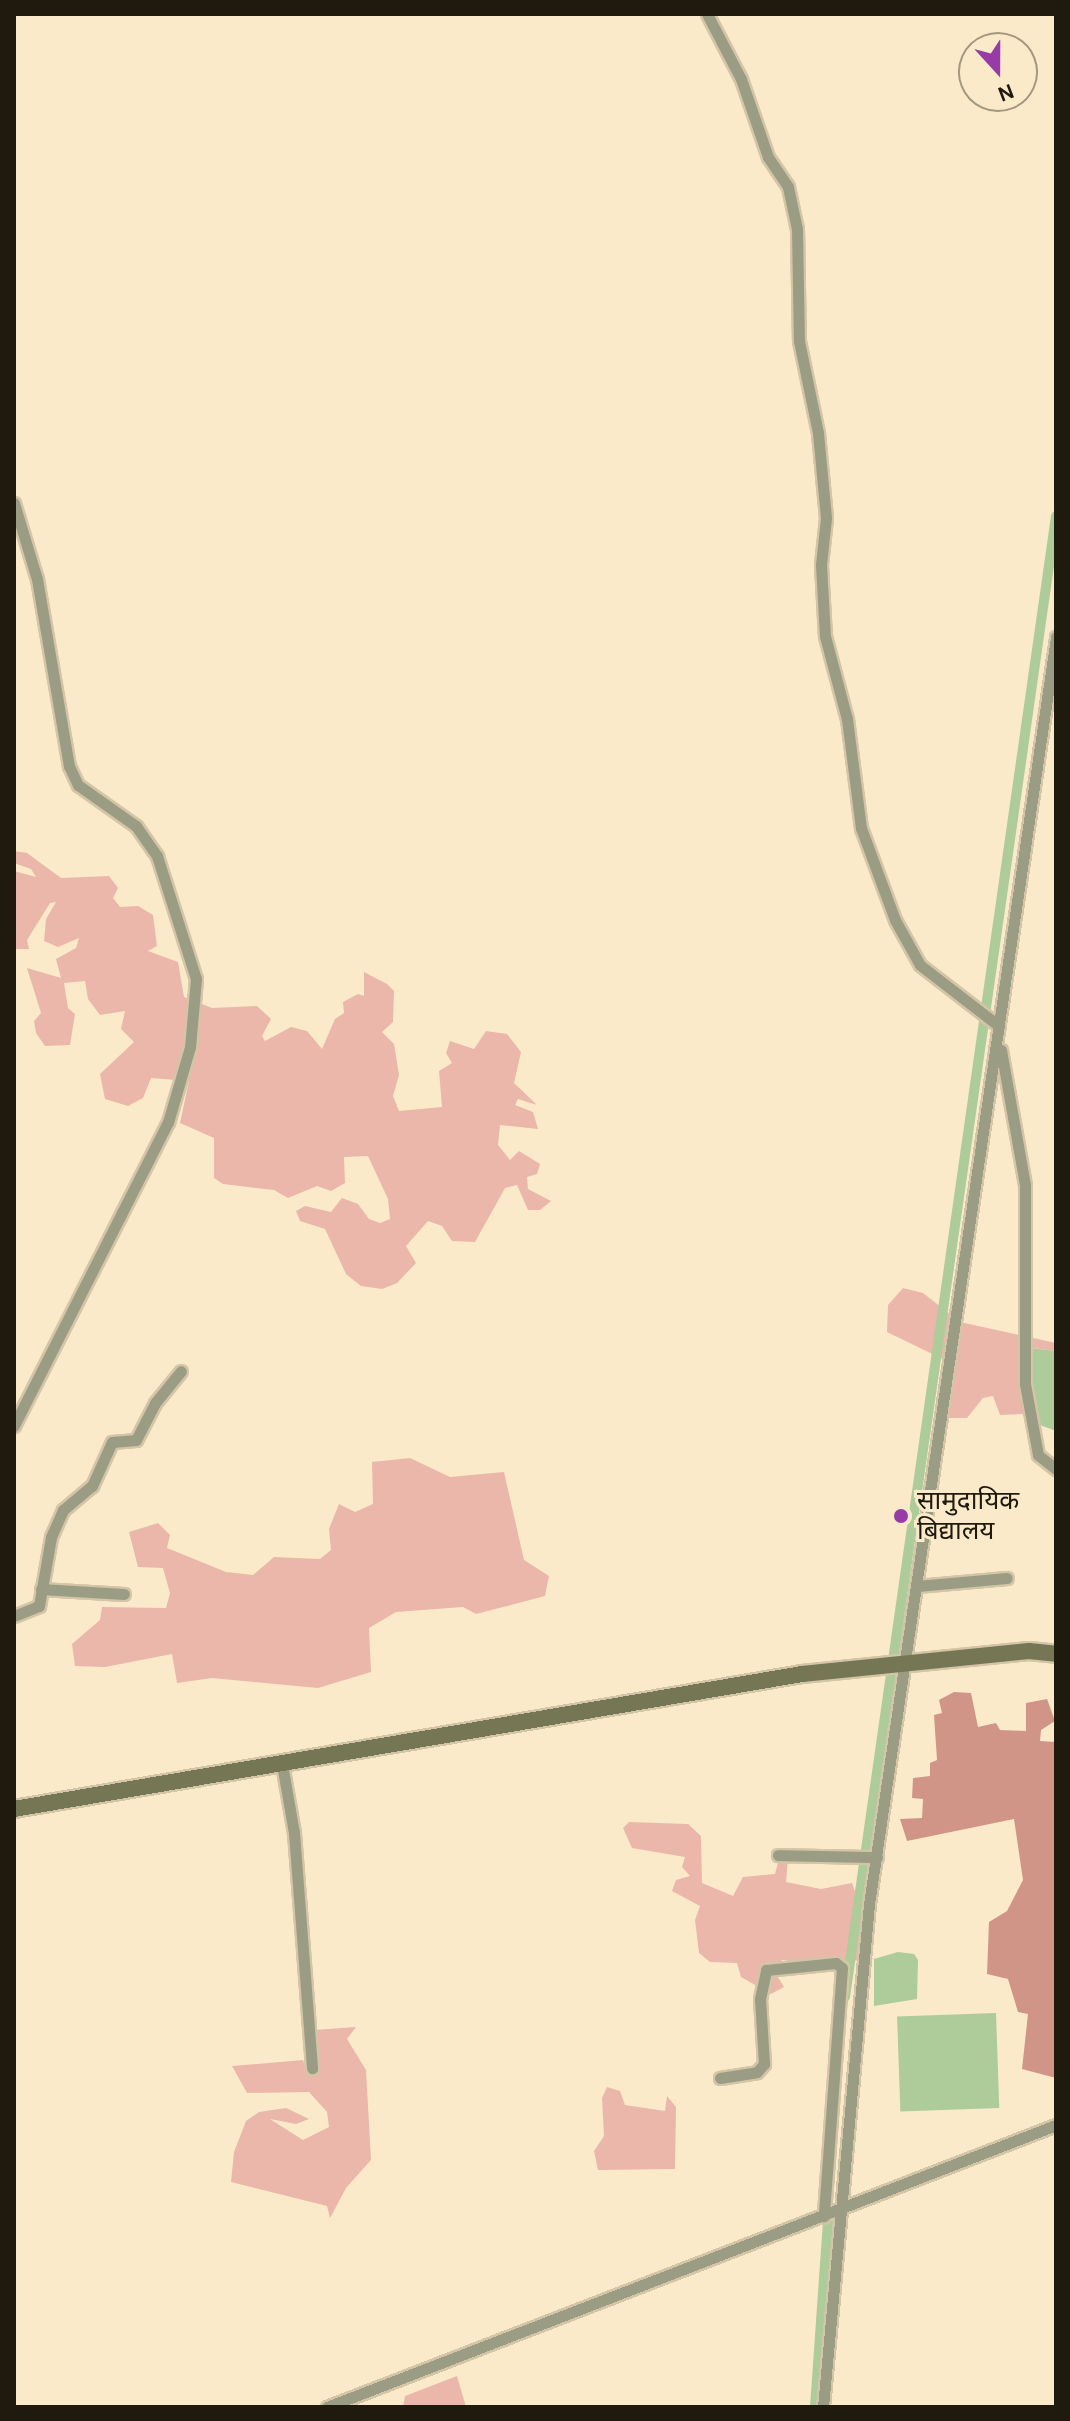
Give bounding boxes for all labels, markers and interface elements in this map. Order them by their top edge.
north arrow [958,32,1038,112]
text: N [994,78,1018,108]
place label: सामुदायिक बिद्यालय [917,1485,1019,1546]
marker: सामुदायिक बिद्यालय [892,1507,910,1525]

